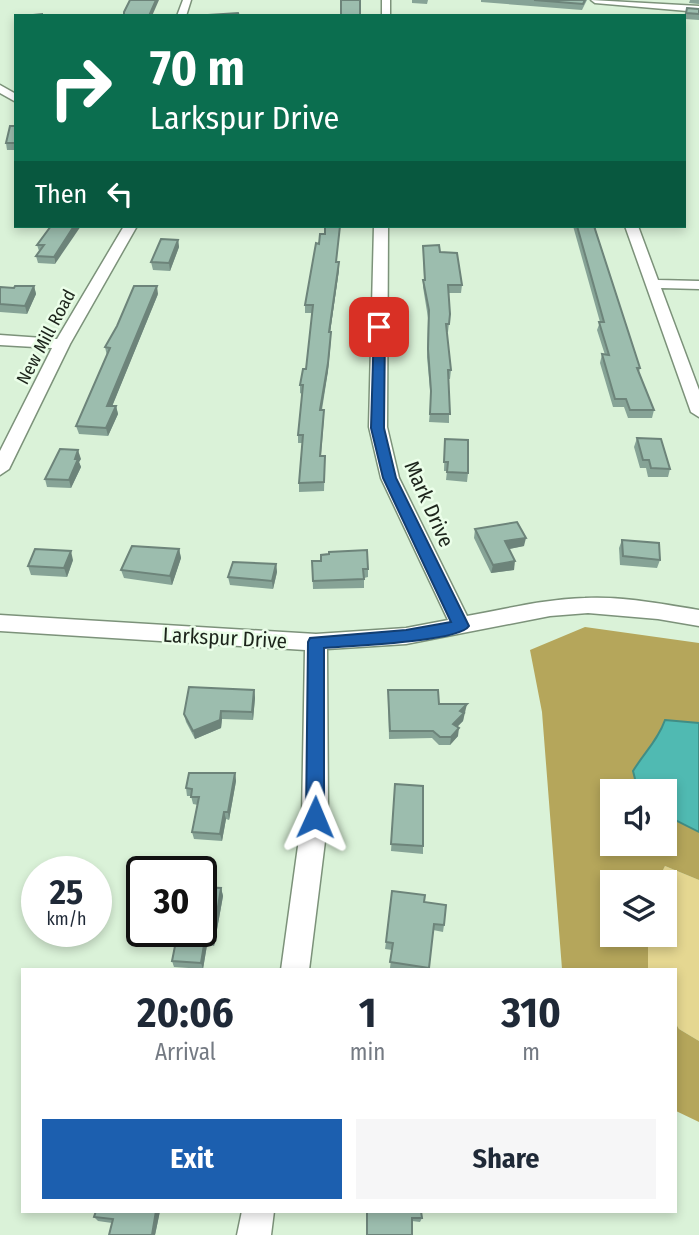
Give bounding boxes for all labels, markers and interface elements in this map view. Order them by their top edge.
text: 70 m [150,39,245,98]
icon: right [35,42,126,133]
text: Larkspur Drive [150,99,339,137]
icon: left [101,175,139,213]
text: Then [35,179,87,210]
street label: New Mill Road [12,286,80,388]
pin [349,297,409,357]
icon: arrive [360,308,398,346]
street label: Mark Drive [398,457,460,551]
street label: Larkspur Drive [162,622,288,654]
map controls [600,779,677,947]
button: sound [600,779,677,856]
position arrow [278,780,352,854]
speed limit sign: 30 [126,856,217,947]
button: layers [600,870,677,947]
text: 25 [50,871,83,913]
text: km/h [46,908,87,930]
text: 20:06 [137,988,234,1038]
text: 1 [359,988,376,1038]
text: 310 [501,988,561,1038]
text: Arrival [155,1038,216,1066]
text: min [350,1038,385,1066]
text: m [522,1038,540,1066]
button: Exit [42,1119,342,1199]
button: Share [356,1119,656,1199]

